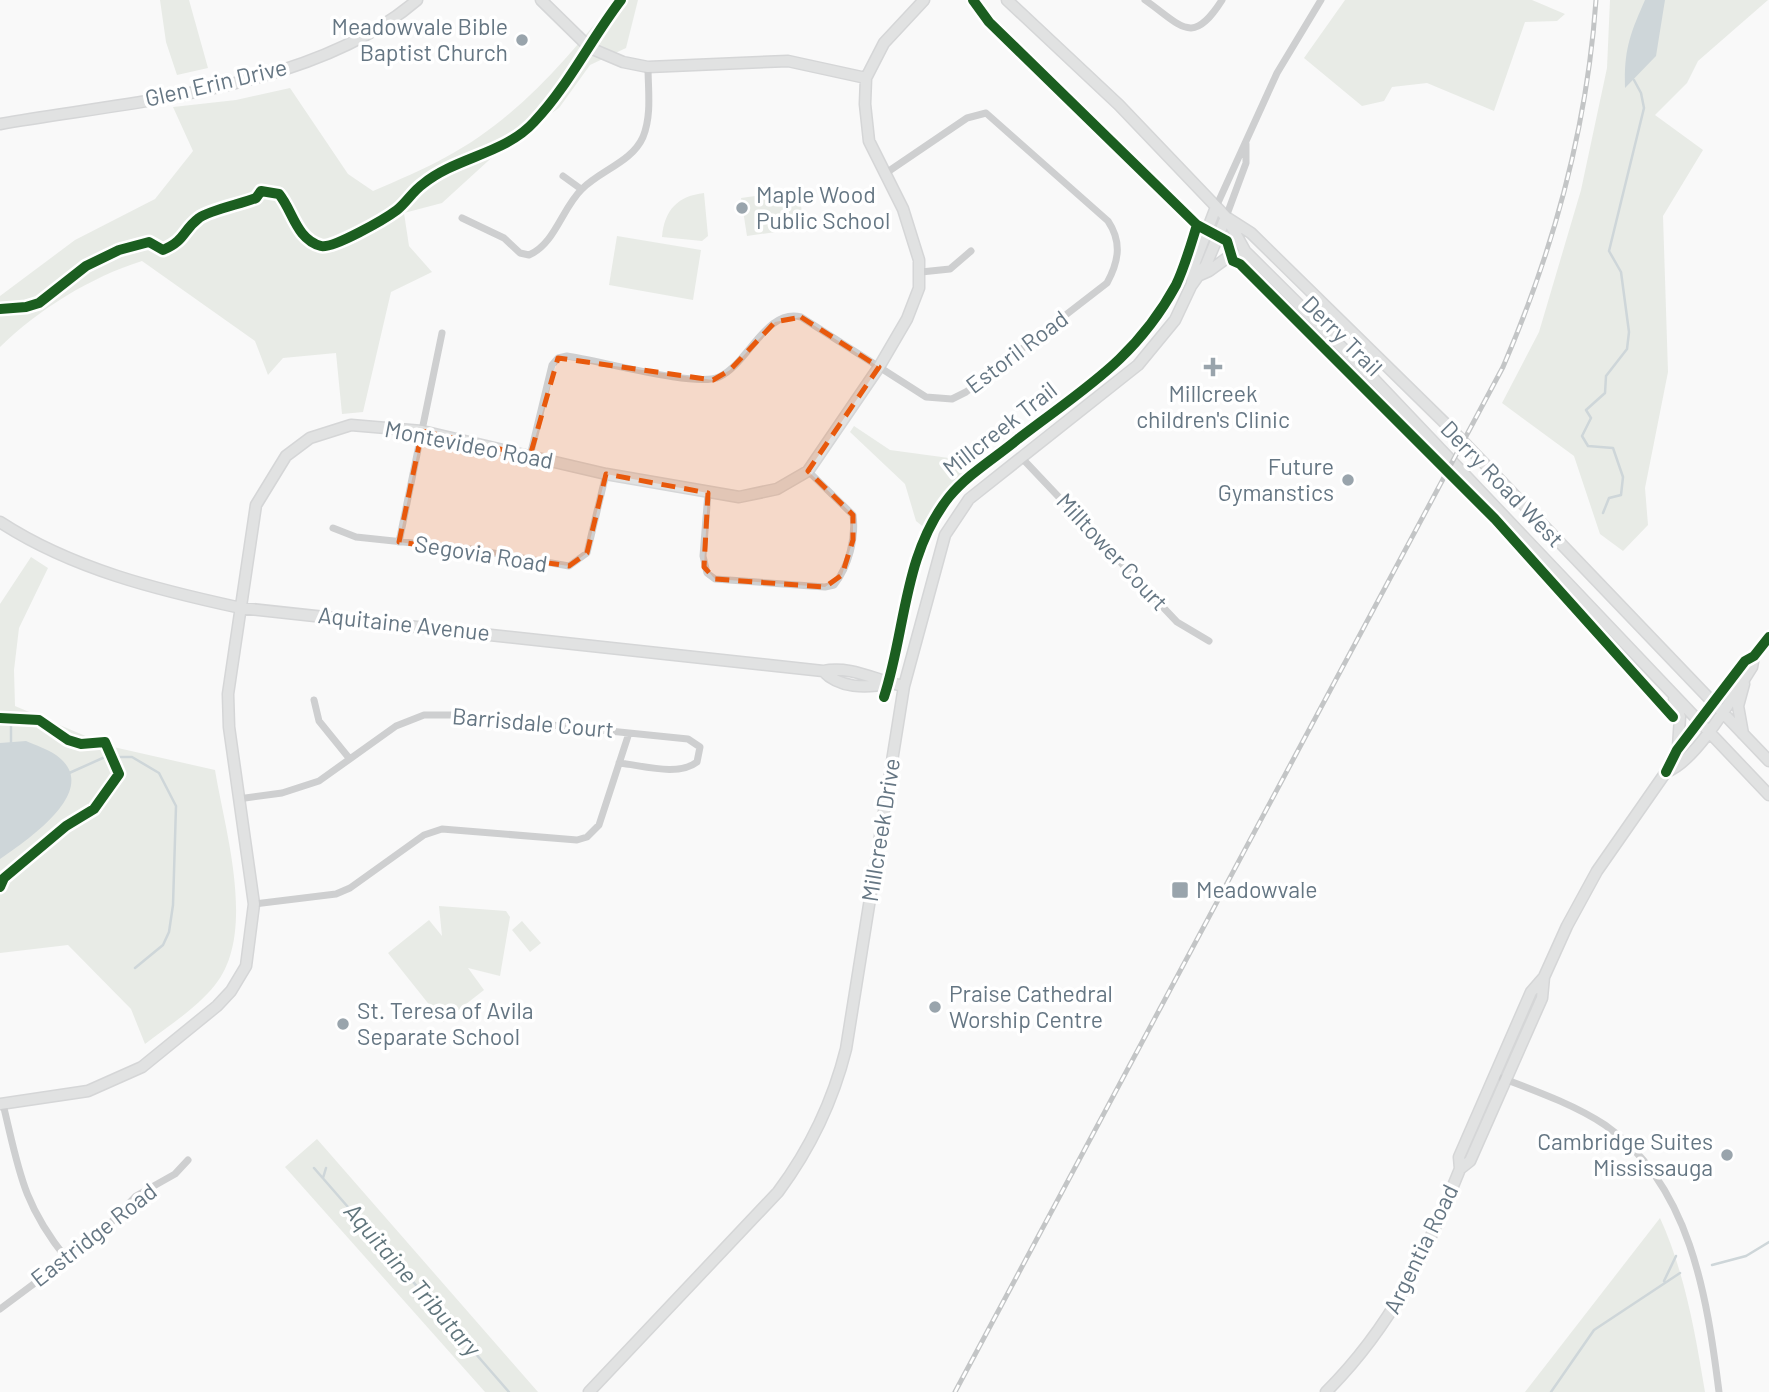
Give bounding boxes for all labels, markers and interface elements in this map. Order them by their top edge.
place label: Meadowvale Bible Baptist Church [331,12,508,66]
marker: Meadowvale Bible Baptist Church [514,32,530,48]
street label: Glen Erin Drive [142,52,290,112]
place label: Maple Wood Public School [756,180,890,234]
marker: Maple Wood Public School [734,200,750,216]
street label: Derry Trail [1297,289,1389,381]
street label: Estoril Road [960,304,1073,399]
marker: Millcreek children's Clinic [1203,357,1223,377]
street label: Millcreek Trail [937,375,1062,481]
place label: Millcreek children's Clinic [1136,379,1290,433]
street label: Montevideo Road [383,414,556,474]
street label: Derry Road West [1435,414,1570,552]
place label: Future Gymanstics [1218,452,1334,506]
marker: Future Gymanstics [1340,472,1356,488]
street label: Milltower Court [1051,487,1174,616]
street label: Segovia Road [413,529,550,577]
street label: Aquitaine Avenue [317,600,491,646]
street label: Barrisdale Court [451,701,615,743]
street label: Millcreek Drive [855,756,905,904]
place label: Meadowvale [1196,875,1318,903]
marker: Meadowvale [1170,880,1190,900]
place label: Praise Cathedral Worship Centre [949,979,1113,1033]
place label: St. Teresa of Avila Separate School [357,996,534,1050]
marker: Praise Cathedral Worship Centre [927,999,943,1015]
marker: St. Teresa of Avila Separate School [335,1016,351,1032]
place label: Cambridge Suites Mississauga [1537,1127,1713,1181]
marker: Cambridge Suites Mississauga [1719,1147,1735,1163]
street label: Eastridge Road [25,1176,162,1292]
street label: Argentia Road [1377,1179,1463,1318]
water label: Aquitaine Tributary [339,1196,488,1363]

